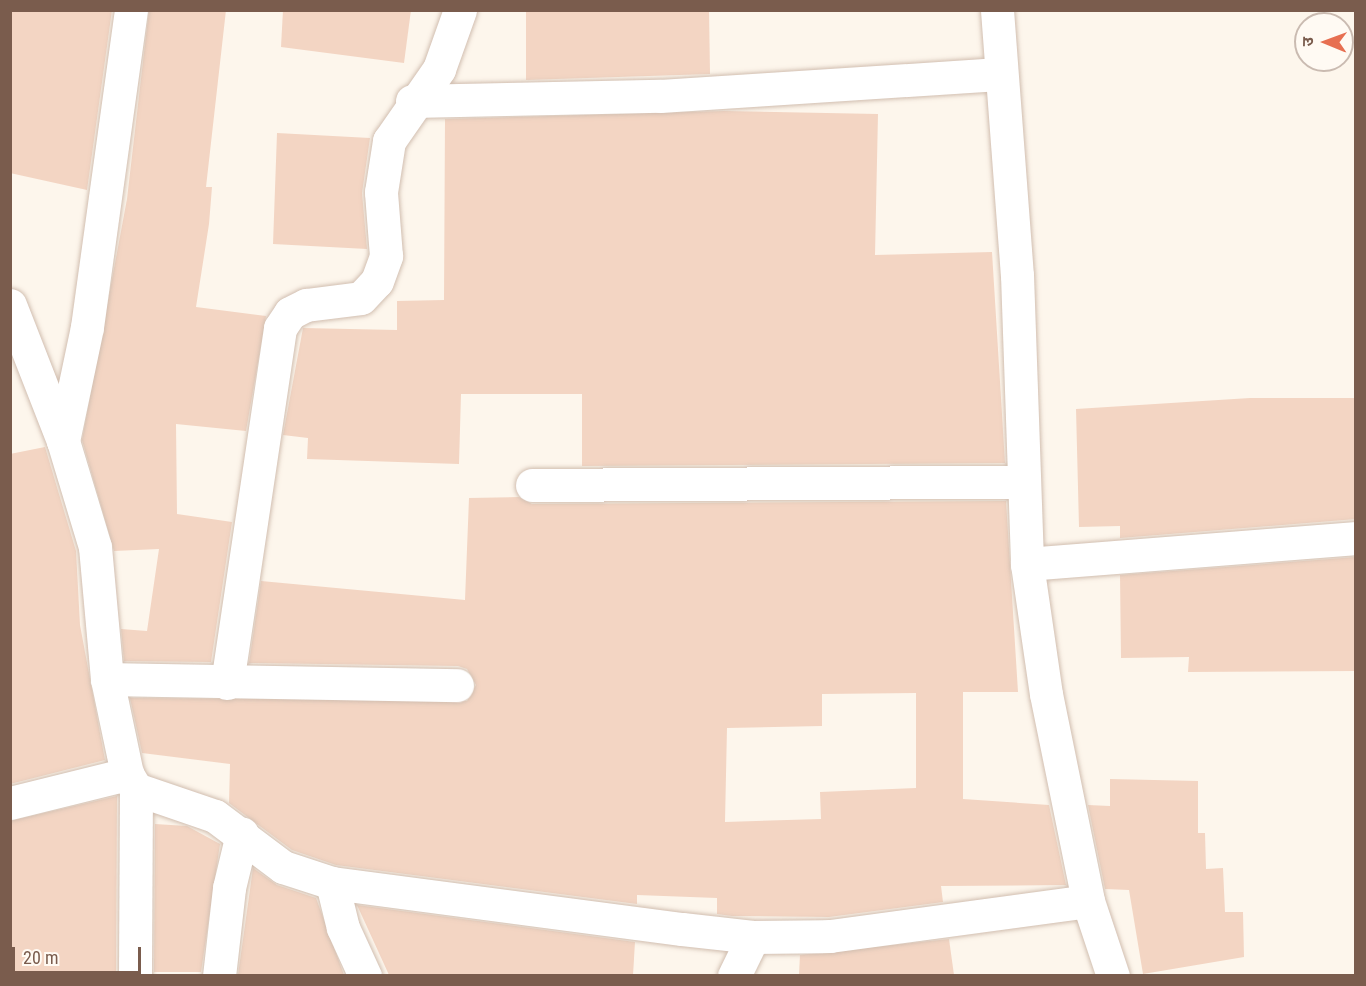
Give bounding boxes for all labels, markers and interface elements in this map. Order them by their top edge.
north arrow [1294,12,1354,72]
text: उ [1298,37,1317,47]
scale bar [15,935,144,973]
text: 20 m [23,947,58,968]

